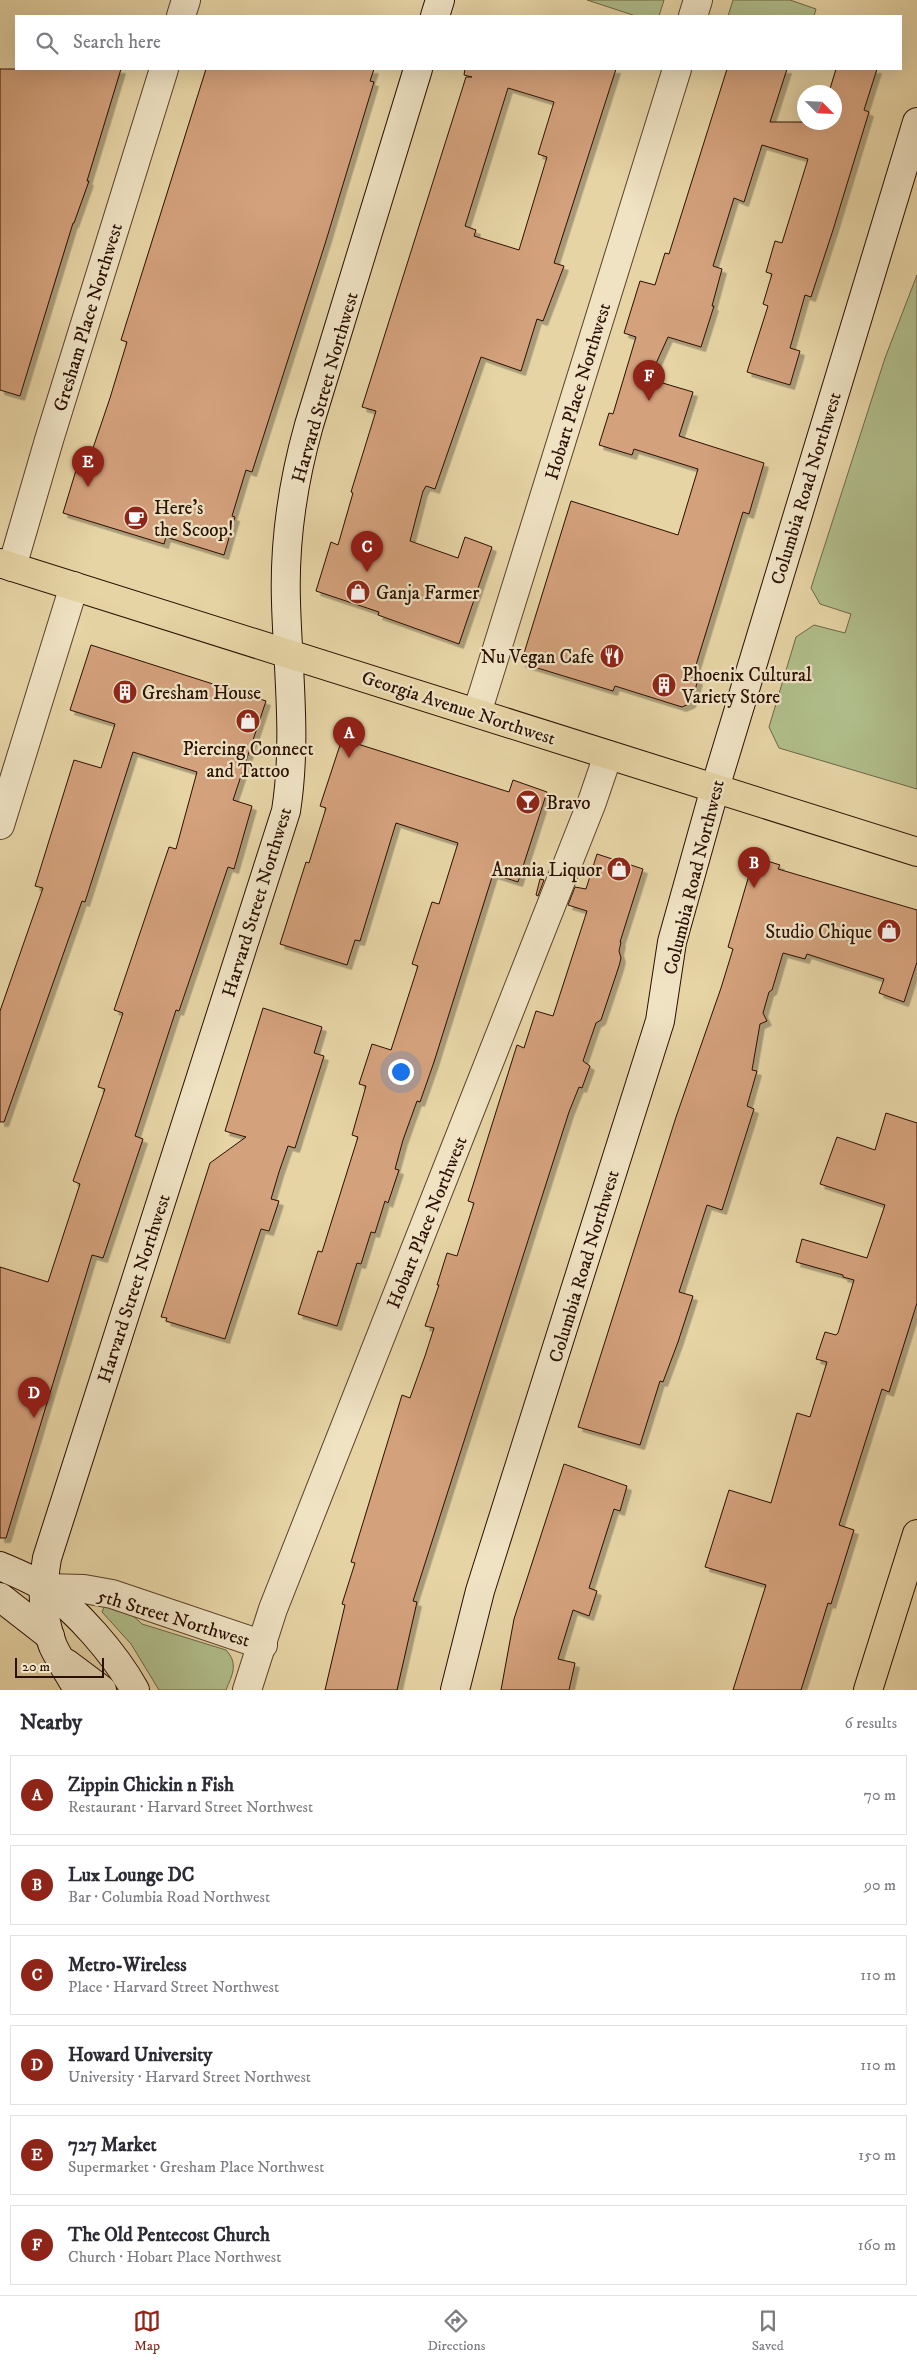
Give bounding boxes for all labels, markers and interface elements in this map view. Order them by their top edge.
search box [15,15,902,70]
icon: search [33,29,61,57]
text: Search here [73,31,161,54]
north arrow [797,85,842,130]
street label: Gresham Place Northwest [49,221,128,414]
street label: Harvard Street Northwest [287,289,364,485]
street label: Hobart Place Northwest [541,300,616,483]
pin: F [633,360,665,401]
street label: Columbia Road Northwest [766,389,847,587]
pin: E [72,446,104,487]
place label: Here's the Scoop! [154,497,234,542]
cafe icon: Here's the Scoop! [123,505,149,531]
pin: C [351,531,383,572]
shop icon: Ganja Farmer [345,579,371,605]
place label: Ganja Farmer [376,582,479,605]
restaurant icon: Nu Vegan Cafe [599,643,625,669]
place label: Nu Vegan Cafe [481,646,594,669]
place label: Phoenix Cultural Variety Store [681,664,812,709]
street label: Georgia Avenue Northwest [359,666,558,751]
building icon: Phoenix Cultural Variety Store [651,672,677,698]
building icon: Gresham House [112,679,138,705]
place label: Gresham House [142,682,261,705]
shop icon: Piercing Connect and Tattoo [235,708,261,734]
pin: A [333,717,365,758]
place label: Piercing Connect and Tattoo [183,738,313,783]
street label: Columbia Road Northwest [659,778,730,977]
bar icon: Bravo [515,789,541,815]
place label: Bravo [546,792,591,815]
street label: Harvard Street Northwest [218,805,297,1000]
pin: B [738,847,770,888]
shop icon: Anania Liquor [606,856,632,882]
place label: Anania Liquor [492,859,602,883]
shop icon: Studio Chique [876,918,902,944]
place label: Studio Chique [765,921,872,945]
your location [388,1059,414,1085]
street label: Hobart Place Northwest [382,1133,472,1312]
street label: Columbia Road Northwest [544,1167,625,1365]
street label: Harvard Street Northwest [93,1191,176,1386]
pin: D [18,1377,50,1418]
street label: 5th Street Northwest [94,1584,253,1653]
scale bar [15,1655,104,1678]
text: 20 m [22,1658,50,1676]
text: Nearby [20,1710,82,1736]
text: 6 results [844,1713,897,1733]
text: Zippin Chickin n Fish [68,1774,234,1797]
text: A [32,1785,42,1805]
text: 70 m [864,1785,896,1805]
text: Restaurant · Harvard Street Northwest [68,1797,313,1817]
text: Lux Lounge DC [68,1864,194,1887]
text: B [32,1875,42,1895]
text: 90 m [864,1875,896,1895]
text: Bar · Columbia Road Northwest [68,1887,270,1907]
text: Metro-Wireless [68,1954,187,1977]
text: C [32,1965,42,1985]
text: 110 m [860,1965,896,1985]
text: Place · Harvard Street Northwest [68,1977,279,1997]
text: Howard University [68,2044,212,2067]
text: D [31,2055,43,2075]
text: 110 m [860,2055,896,2075]
text: University · Harvard Street Northwest [68,2067,311,2087]
text: 727 Market [68,2134,157,2157]
text: E [31,2145,43,2165]
text: 150 m [858,2145,896,2165]
text: Supermarket · Gresham Place Northwest [68,2157,324,2177]
text: The Old Pentecost Church [68,2224,270,2247]
text: F [32,2235,42,2255]
text: 160 m [858,2235,896,2255]
text: Church · Hobart Place Northwest [68,2247,281,2267]
tab: Map [133,2307,161,2355]
tab: Directions [427,2307,485,2355]
tab: Saved [752,2307,784,2355]

